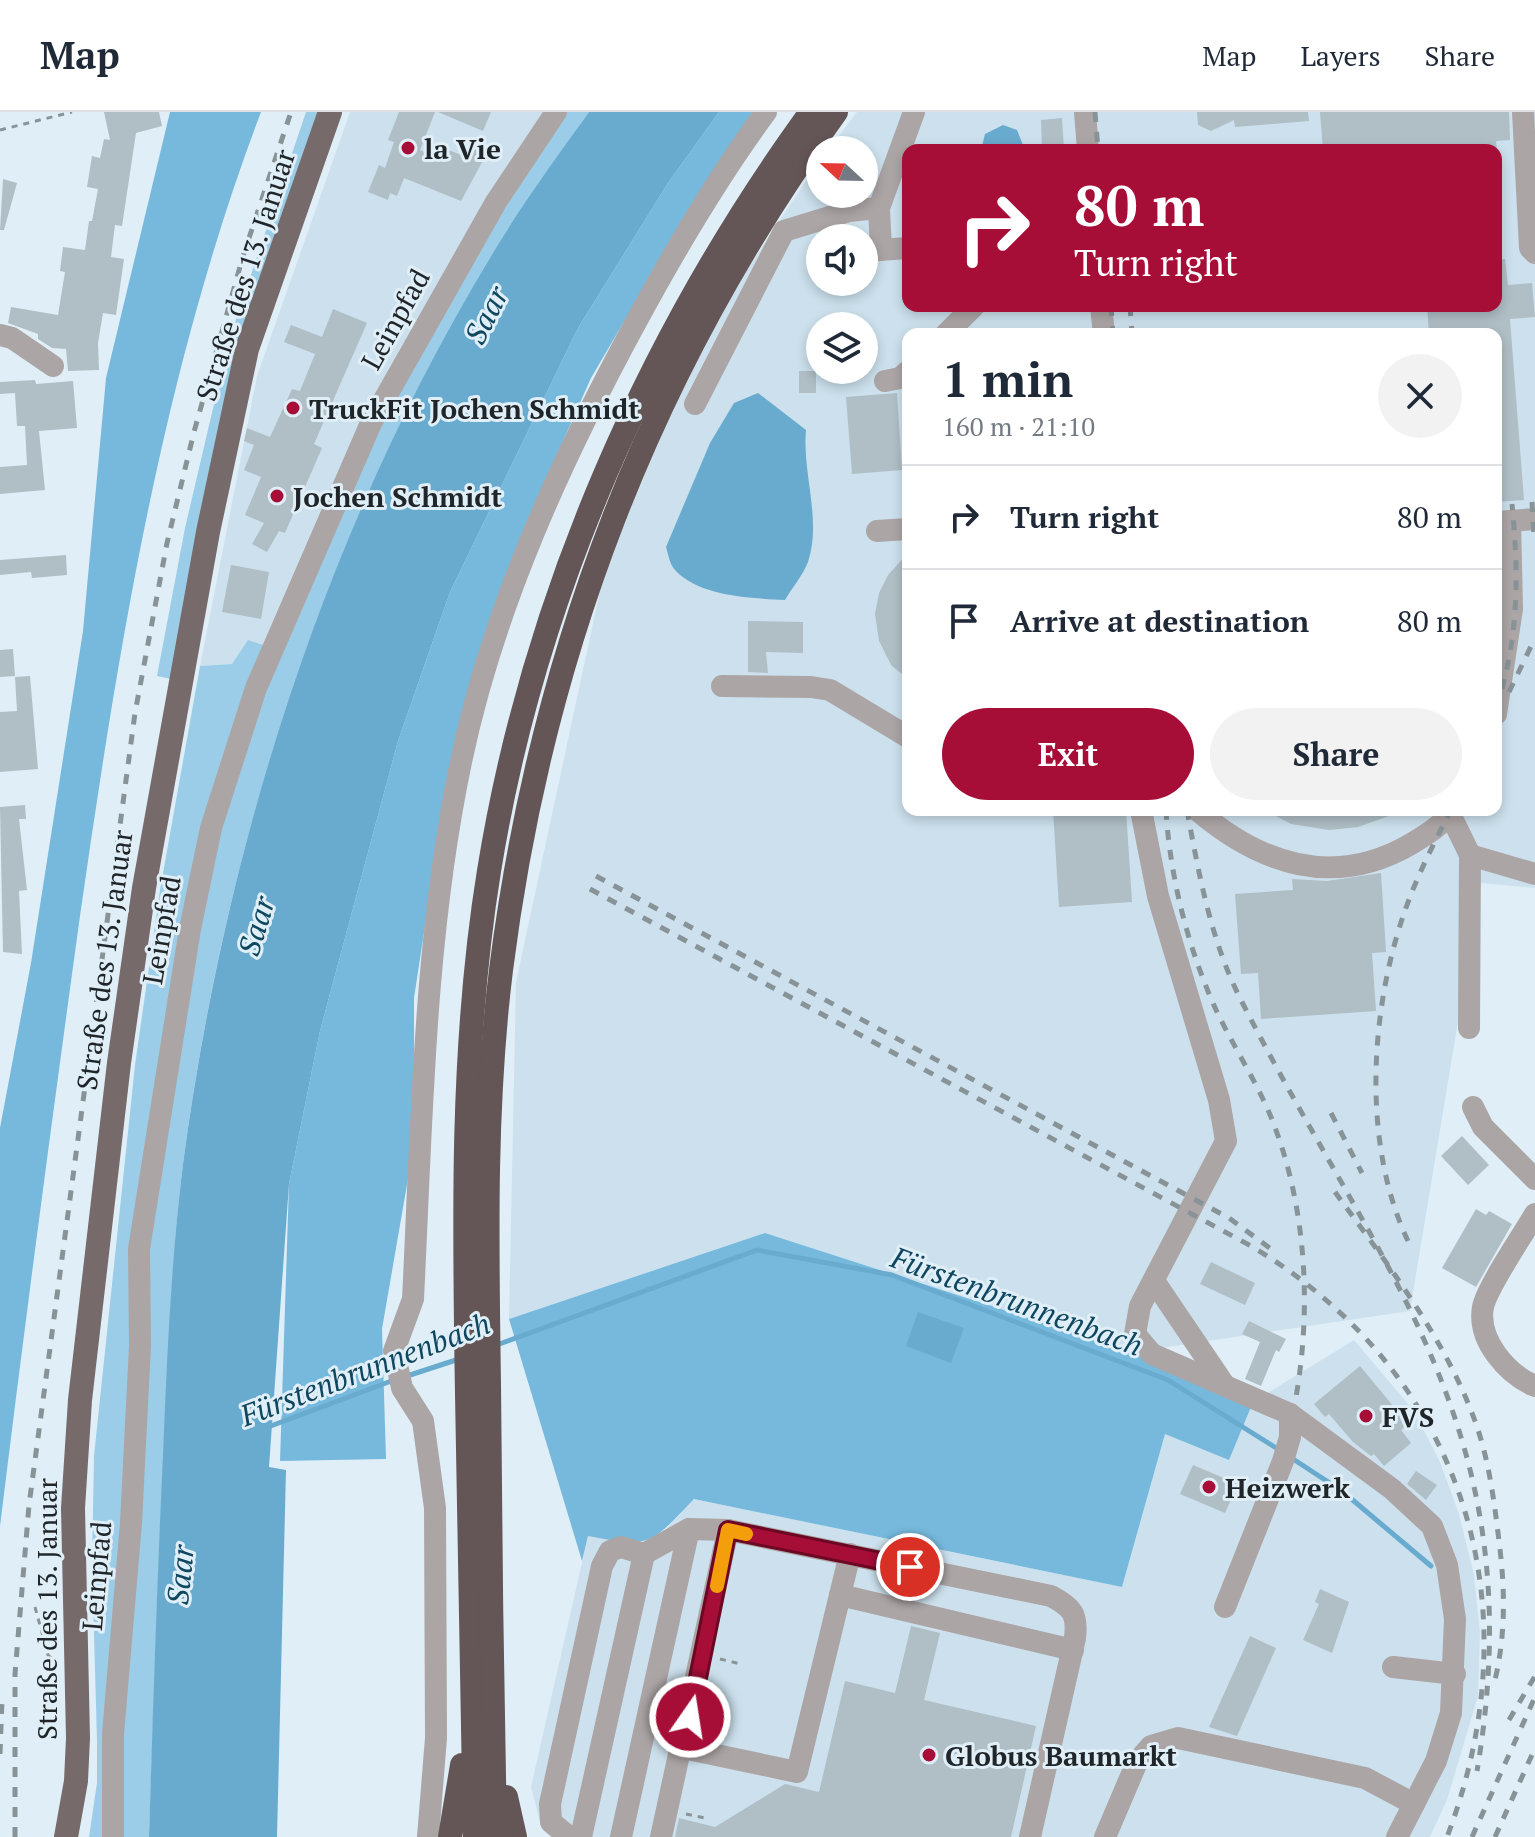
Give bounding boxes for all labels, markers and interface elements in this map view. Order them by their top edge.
text: Map [40,30,120,80]
text: Map [1202,37,1256,74]
text: Layers [1300,37,1381,74]
text: Share [1425,37,1495,74]
place label: la Vie [424,130,501,167]
north arrow [806,136,878,208]
map controls [806,136,878,384]
marker: la Vie [399,139,417,157]
street label: Straße des 13. Januar [187,144,303,405]
text: 80 m [1074,168,1204,242]
icon: right [942,176,1046,280]
button: sound [806,224,878,296]
text: Turn right [1074,239,1238,286]
street label: Leinpfad [352,262,438,376]
water label: Saar [455,278,518,351]
button: layers [806,312,878,384]
text: 1 min [942,347,1073,411]
button: close [1378,354,1462,438]
place label: TruckFit Jochen Schmidt [309,390,640,427]
marker: TruckFit Jochen Schmidt [284,399,302,417]
text: 160 m · 21:10 [942,409,1095,443]
place label: Jochen Schmidt [293,478,502,515]
marker: Jochen Schmidt [268,487,286,505]
icon: right [942,495,986,539]
text: Turn right [1010,497,1159,537]
text: 80 m [1397,497,1462,537]
icon: arrive [942,599,986,643]
text: Arrive at destination [1010,601,1309,641]
text: 80 m [1397,601,1462,641]
button: Exit [942,708,1194,800]
button: Share [1210,708,1462,800]
street label: Straße des 13. Januar [67,827,141,1092]
street label: Leinpfad [133,873,189,987]
water label: Saar [228,890,284,960]
water label: Fürstenbrunnenbach [885,1237,1148,1365]
water label: Fürstenbrunnenbach [233,1303,496,1435]
place label: FVS [1382,1398,1434,1435]
marker: FVS [1357,1407,1375,1425]
place label: Heizwerk [1225,1469,1351,1506]
street label: Straße des 13. Januar [28,1478,65,1740]
marker: Heizwerk [1200,1478,1218,1496]
street label: Leinpfad [73,1520,119,1632]
pin [876,1533,944,1601]
water label: Saar [157,1542,203,1607]
icon: arrive [888,1545,932,1589]
position arrow [648,1675,732,1759]
place label: Globus Baumarkt [945,1737,1177,1774]
marker: Globus Baumarkt [920,1746,938,1764]

